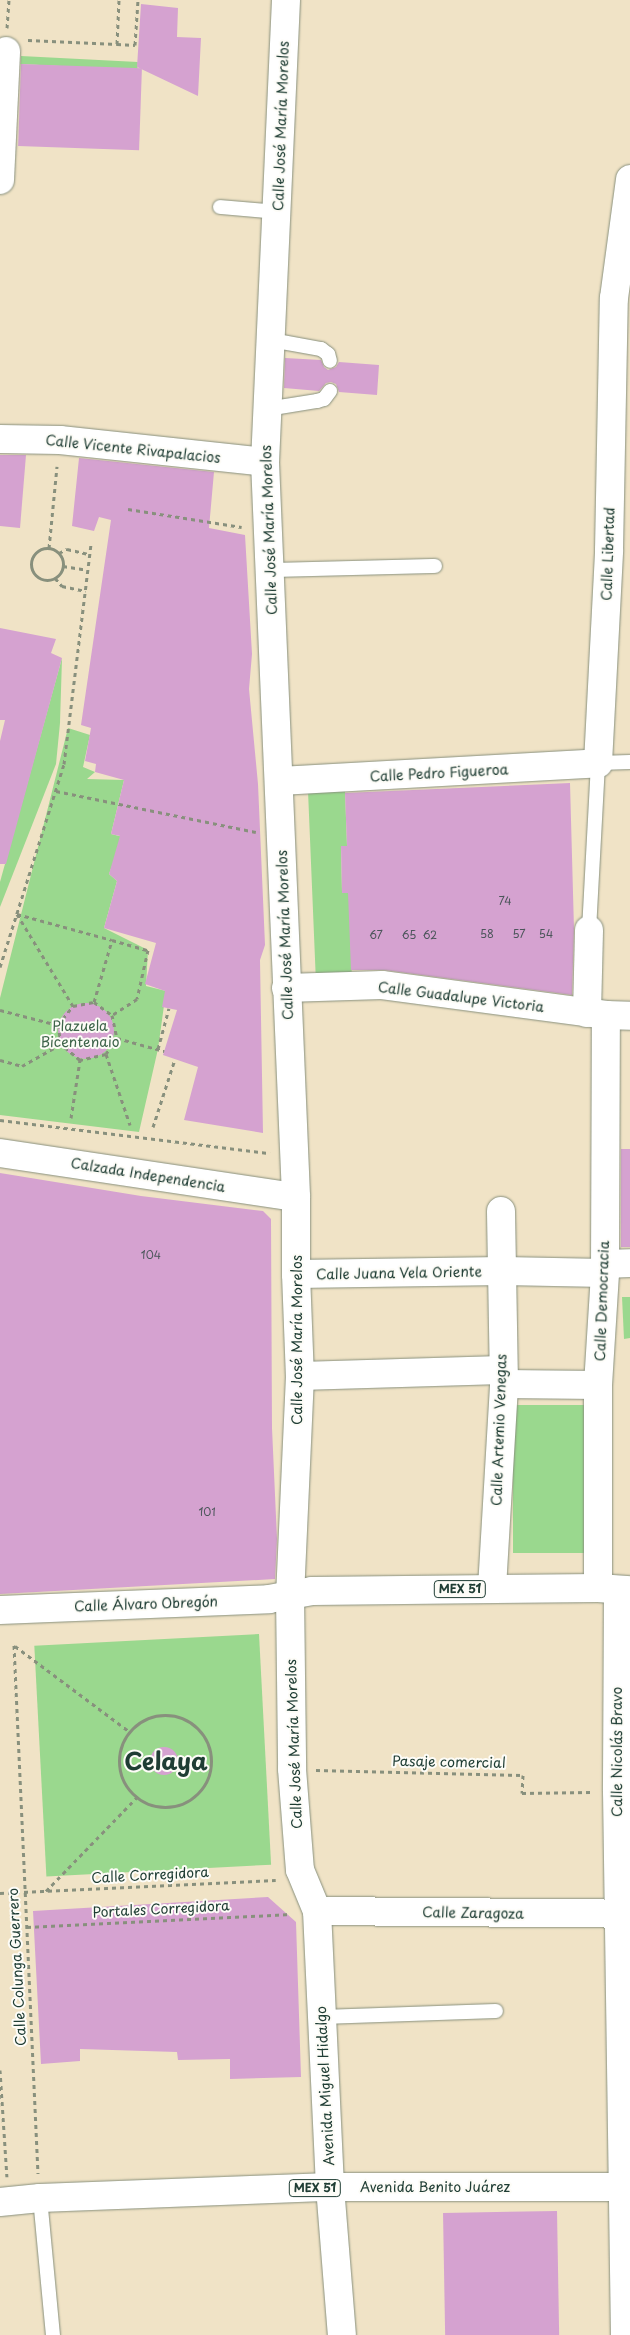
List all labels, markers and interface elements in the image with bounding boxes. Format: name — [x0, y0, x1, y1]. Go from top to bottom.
street label: Calle José María Morelos — [270, 40, 292, 212]
street label: Calle Vicente Rivapalacios — [44, 431, 222, 467]
street label: Calle José María Morelos — [258, 444, 280, 616]
street label: Calle Libertad — [598, 506, 618, 602]
street label: Calle Pedro Figueroa — [369, 761, 509, 785]
street label: Calle José María Morelos — [274, 849, 296, 1021]
house number: 74 — [498, 894, 512, 908]
house number: 58 — [480, 927, 494, 941]
house number: 57 — [512, 927, 526, 941]
house number: 54 — [539, 927, 553, 941]
house number: 67 — [369, 928, 383, 942]
house number: 65 — [402, 928, 416, 942]
house number: 62 — [423, 928, 437, 942]
street label: Calle Guadalupe Victoria — [376, 978, 546, 1016]
park label: Plazuela Bicentenaio — [40, 1018, 120, 1050]
street label: Calzada Independencia — [69, 1154, 227, 1196]
street label: Calle Democracia — [592, 1240, 612, 1362]
house number: 104 — [141, 1248, 161, 1262]
street label: Calle José María Morelos — [289, 1254, 305, 1426]
street label: Calle Juana Vela Oriente — [315, 1263, 483, 1283]
street label: Calle Artemio Venegas — [488, 1353, 510, 1507]
house number: 101 — [198, 1505, 216, 1519]
road number: MEX 51 — [432, 1580, 488, 1598]
street label: Calle Álvaro Obregón — [73, 1593, 219, 1615]
street label: Calle José María Morelos — [283, 1658, 305, 1830]
street label: Calle Nicolás Bravo — [609, 1686, 625, 1818]
district label: Celaya — [124, 1747, 208, 1775]
street label: Pasaje comercial — [392, 1753, 506, 1771]
street label: Calle Corregidora — [90, 1864, 210, 1886]
street label: Calle Colunga Guerrero — [4, 1887, 30, 2047]
street label: Portales Corregidora — [91, 1897, 231, 1921]
street label: Calle Zaragoza — [422, 1904, 524, 1922]
street label: Avenida Miguel Hidalgo — [312, 2006, 338, 2166]
road number: MEX 51 — [288, 2178, 342, 2198]
street label: Avenida Benito Juárez — [360, 2179, 510, 2195]

